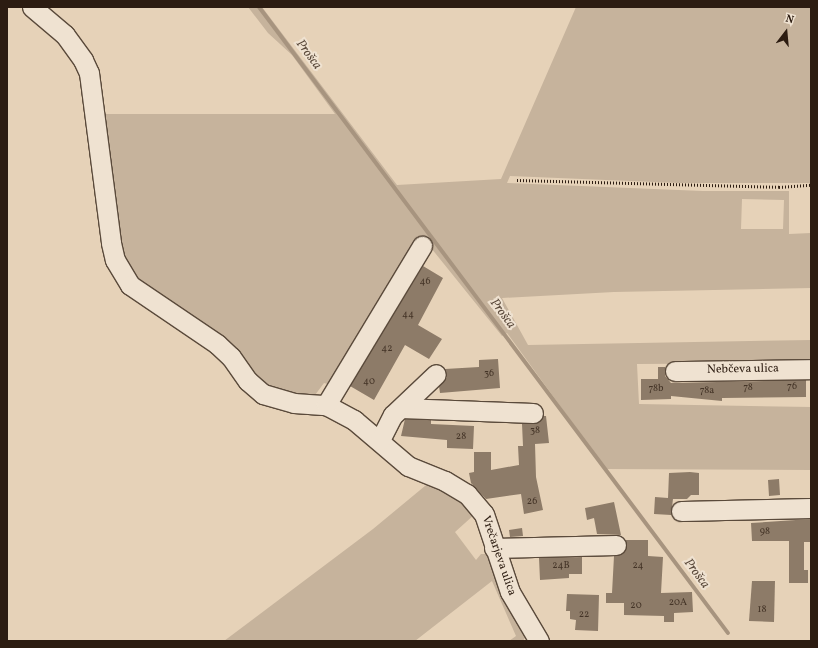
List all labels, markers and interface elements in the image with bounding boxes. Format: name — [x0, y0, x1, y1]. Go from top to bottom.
north arrow — [766, 12, 806, 52]
text: N — [784, 12, 795, 28]
water label: Prošca — [292, 37, 324, 73]
house number: 46 — [420, 276, 430, 288]
water label: Prošca — [486, 296, 518, 332]
house number: 44 — [402, 309, 414, 321]
house number: 42 — [381, 343, 393, 355]
street label: Nebčeva ulica — [707, 362, 779, 378]
house number: 36 — [484, 368, 494, 380]
house number: 40 — [363, 376, 375, 388]
house number: 76 — [787, 381, 797, 393]
house number: 78 — [743, 382, 753, 394]
house number: 78b — [648, 383, 664, 395]
house number: 78a — [700, 385, 714, 397]
house number: 38 — [530, 425, 540, 437]
house number: 28 — [456, 431, 466, 443]
house number: 26 — [527, 496, 537, 508]
street label: Vrečarjeva ulica — [478, 514, 518, 598]
house number: 98 — [760, 526, 770, 538]
water label: Prošca — [680, 556, 712, 592]
house number: 24B — [552, 560, 570, 572]
house number: 24 — [632, 560, 644, 572]
house number: 20A — [669, 597, 687, 609]
house number: 20 — [630, 600, 642, 612]
house number: 18 — [758, 604, 766, 616]
house number: 22 — [579, 609, 589, 621]

